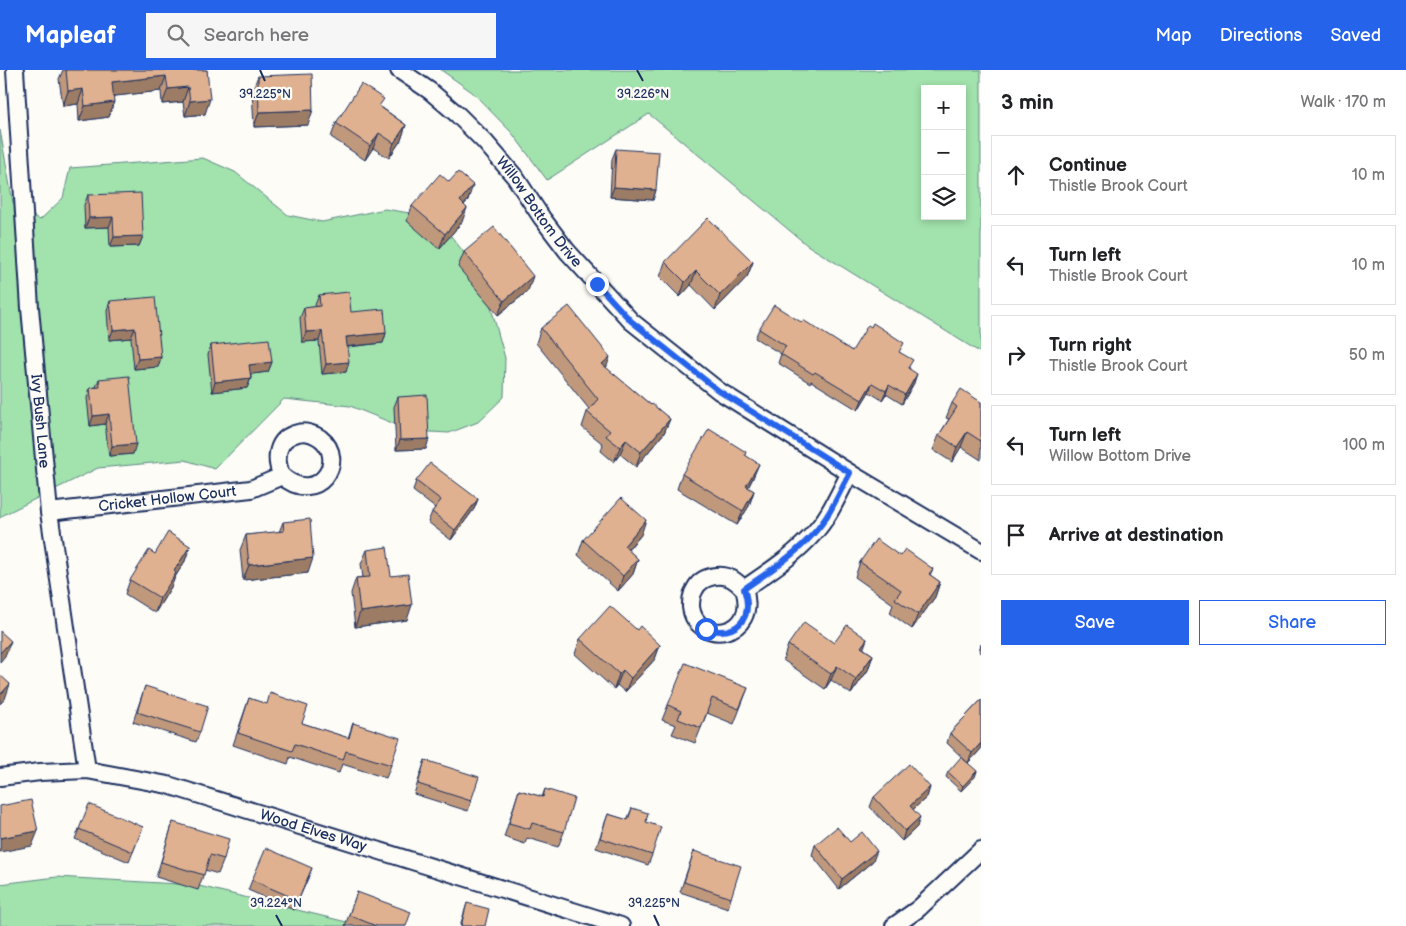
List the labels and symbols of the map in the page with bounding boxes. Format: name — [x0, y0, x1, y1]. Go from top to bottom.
text: 39.225°N — [239, 87, 291, 102]
text: 39.226°N — [617, 87, 669, 102]
street label: Willow Bottom Drive — [492, 152, 587, 271]
route end — [586, 273, 609, 296]
street label: Ivy Bush Lane — [27, 373, 54, 469]
street label: Cricket Hollow Court — [97, 481, 238, 516]
route start — [695, 618, 718, 641]
street label: Wood Elves Way — [258, 805, 369, 856]
text: 39.224°N — [250, 896, 302, 911]
text: 39.225°N — [628, 896, 680, 911]

